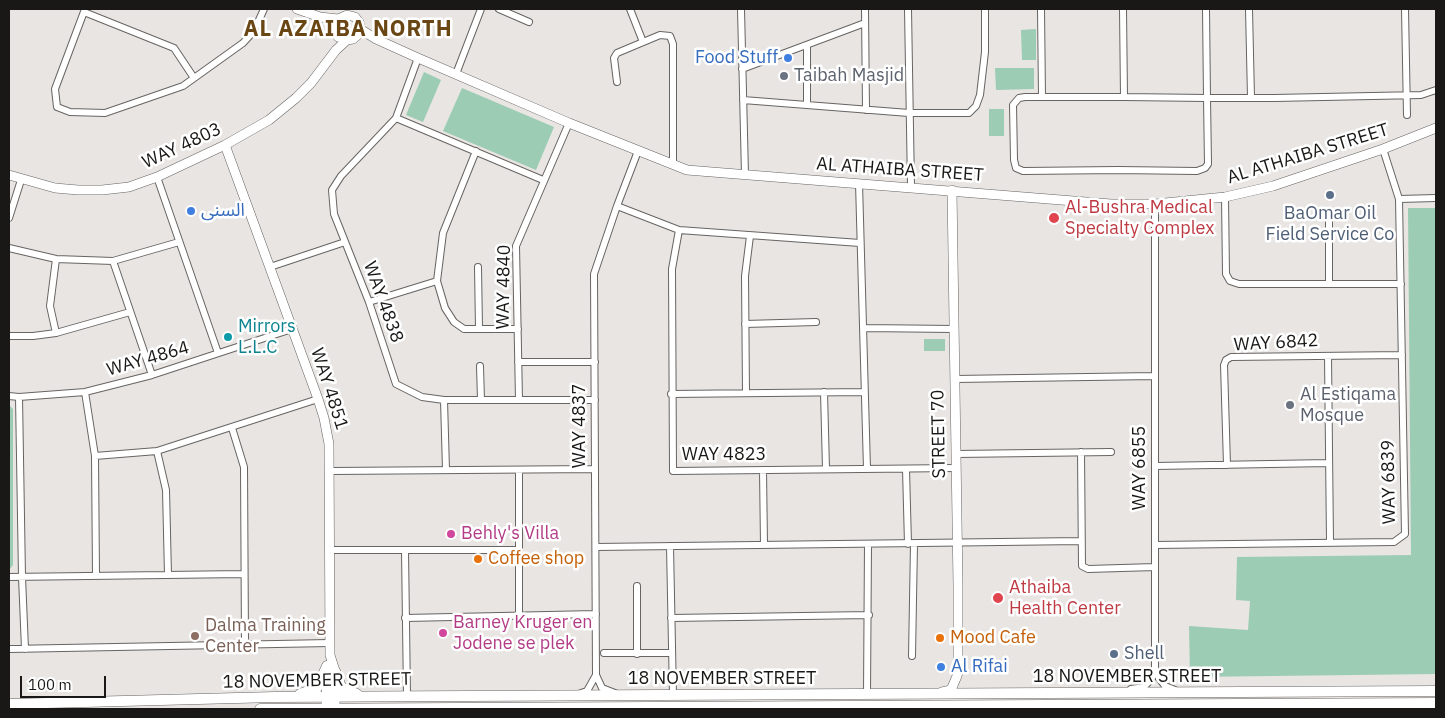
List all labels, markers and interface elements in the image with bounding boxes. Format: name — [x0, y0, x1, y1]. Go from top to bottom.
district label: AL AZAIBA NORTH — [242, 17, 454, 43]
place label: Food Stuff — [695, 47, 778, 69]
marker: Food Stuff — [782, 52, 794, 64]
place label: Taibah Masjid — [794, 65, 904, 87]
marker: Taibah Masjid — [778, 70, 790, 82]
street label: WAY 4803 — [139, 118, 225, 174]
street label: AL ATHAIBA STREET — [1225, 119, 1391, 189]
street label: AL ATHAIBA STREET — [816, 153, 984, 187]
marker: BaOmar Oil Field Service Co — [1324, 189, 1336, 201]
place label: Al-Bushra Medical Specialty Complex — [1065, 197, 1214, 240]
place label: السنى — [201, 200, 245, 222]
place label: BaOmar Oil Field Service Co — [1266, 203, 1394, 245]
marker: السنى — [185, 205, 197, 217]
marker: Al-Bushra Medical Specialty Complex — [1047, 211, 1061, 225]
street label: WAY 4840 — [492, 245, 516, 329]
street label: WAY 4838 — [358, 259, 408, 345]
place label: Mirrors L.L.C — [238, 316, 296, 358]
street label: WAY 6842 — [1233, 330, 1319, 356]
marker: Mirrors L.L.C — [222, 331, 234, 343]
street label: WAY 4864 — [104, 337, 192, 381]
street label: WAY 4851 — [306, 345, 352, 433]
street label: WAY 4837 — [569, 384, 591, 468]
place label: Al Estiqama Mosque — [1300, 384, 1396, 426]
street label: STREET 70 — [927, 389, 951, 479]
marker: Al Estiqama Mosque — [1284, 399, 1296, 411]
street label: WAY 6855 — [1129, 426, 1151, 510]
street label: WAY 6839 — [1377, 440, 1401, 524]
street label: WAY 4823 — [682, 444, 766, 466]
place label: Behly's Villa — [461, 523, 559, 545]
marker: Behly's Villa — [445, 528, 457, 540]
place label: Coffee shop — [488, 548, 584, 570]
marker: Coffee shop — [472, 553, 484, 565]
place label: Athaiba Health Center — [1009, 577, 1121, 620]
marker: Athaiba Health Center — [991, 591, 1005, 605]
place label: Barney Kruger en Jodene se plek — [453, 612, 593, 654]
place label: Dalma Training Center — [205, 615, 326, 658]
marker: Barney Kruger en Jodene se plek — [437, 627, 449, 639]
place label: Mood Cafe — [950, 627, 1036, 649]
marker: Dalma Training Center — [189, 630, 201, 642]
marker: Mood Cafe — [934, 632, 946, 644]
place label: Shell — [1124, 643, 1164, 665]
marker: Shell — [1108, 648, 1120, 660]
place label: Al Rifai — [951, 656, 1008, 678]
marker: Al Rifai — [935, 661, 947, 673]
scale bar — [22, 666, 109, 698]
street label: 18 NOVEMBER STREET — [1033, 666, 1221, 688]
street label: 18 NOVEMBER STREET — [628, 668, 816, 690]
street label: 18 NOVEMBER STREET — [223, 669, 411, 693]
text: 100 m — [28, 675, 72, 694]

